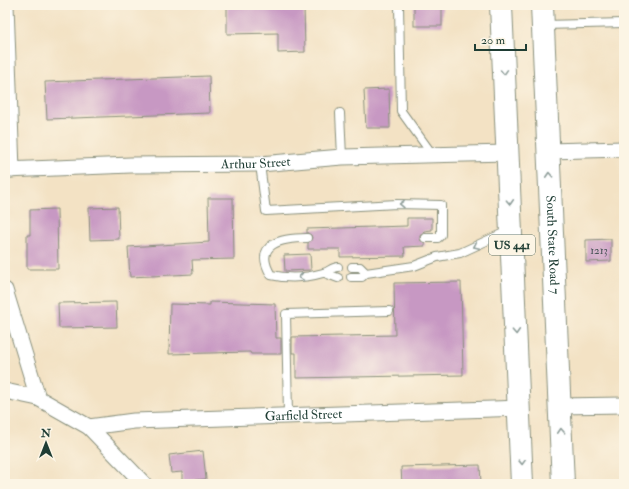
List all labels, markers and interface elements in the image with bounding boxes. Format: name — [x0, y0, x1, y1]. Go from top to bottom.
scale bar — [475, 26, 526, 52]
text: 20 m — [481, 33, 506, 48]
one-way arrow — [500, 69, 508, 75]
street label: Arthur Street — [220, 153, 291, 172]
one-way arrow — [545, 172, 553, 178]
street label: South State Road 7 — [542, 195, 563, 295]
one-way arrow — [505, 199, 514, 205]
one-way arrow — [399, 200, 405, 208]
road number: US 441 — [489, 235, 535, 255]
one-way arrow — [472, 241, 480, 249]
house number: 1213 — [590, 244, 608, 257]
one-way arrow — [298, 272, 304, 280]
one-way arrow — [512, 329, 520, 335]
street label: Garfield Street — [264, 406, 343, 425]
north arrow — [26, 423, 66, 463]
text: N — [40, 427, 52, 440]
one-way arrow — [556, 428, 565, 434]
one-way arrow — [517, 459, 526, 465]

